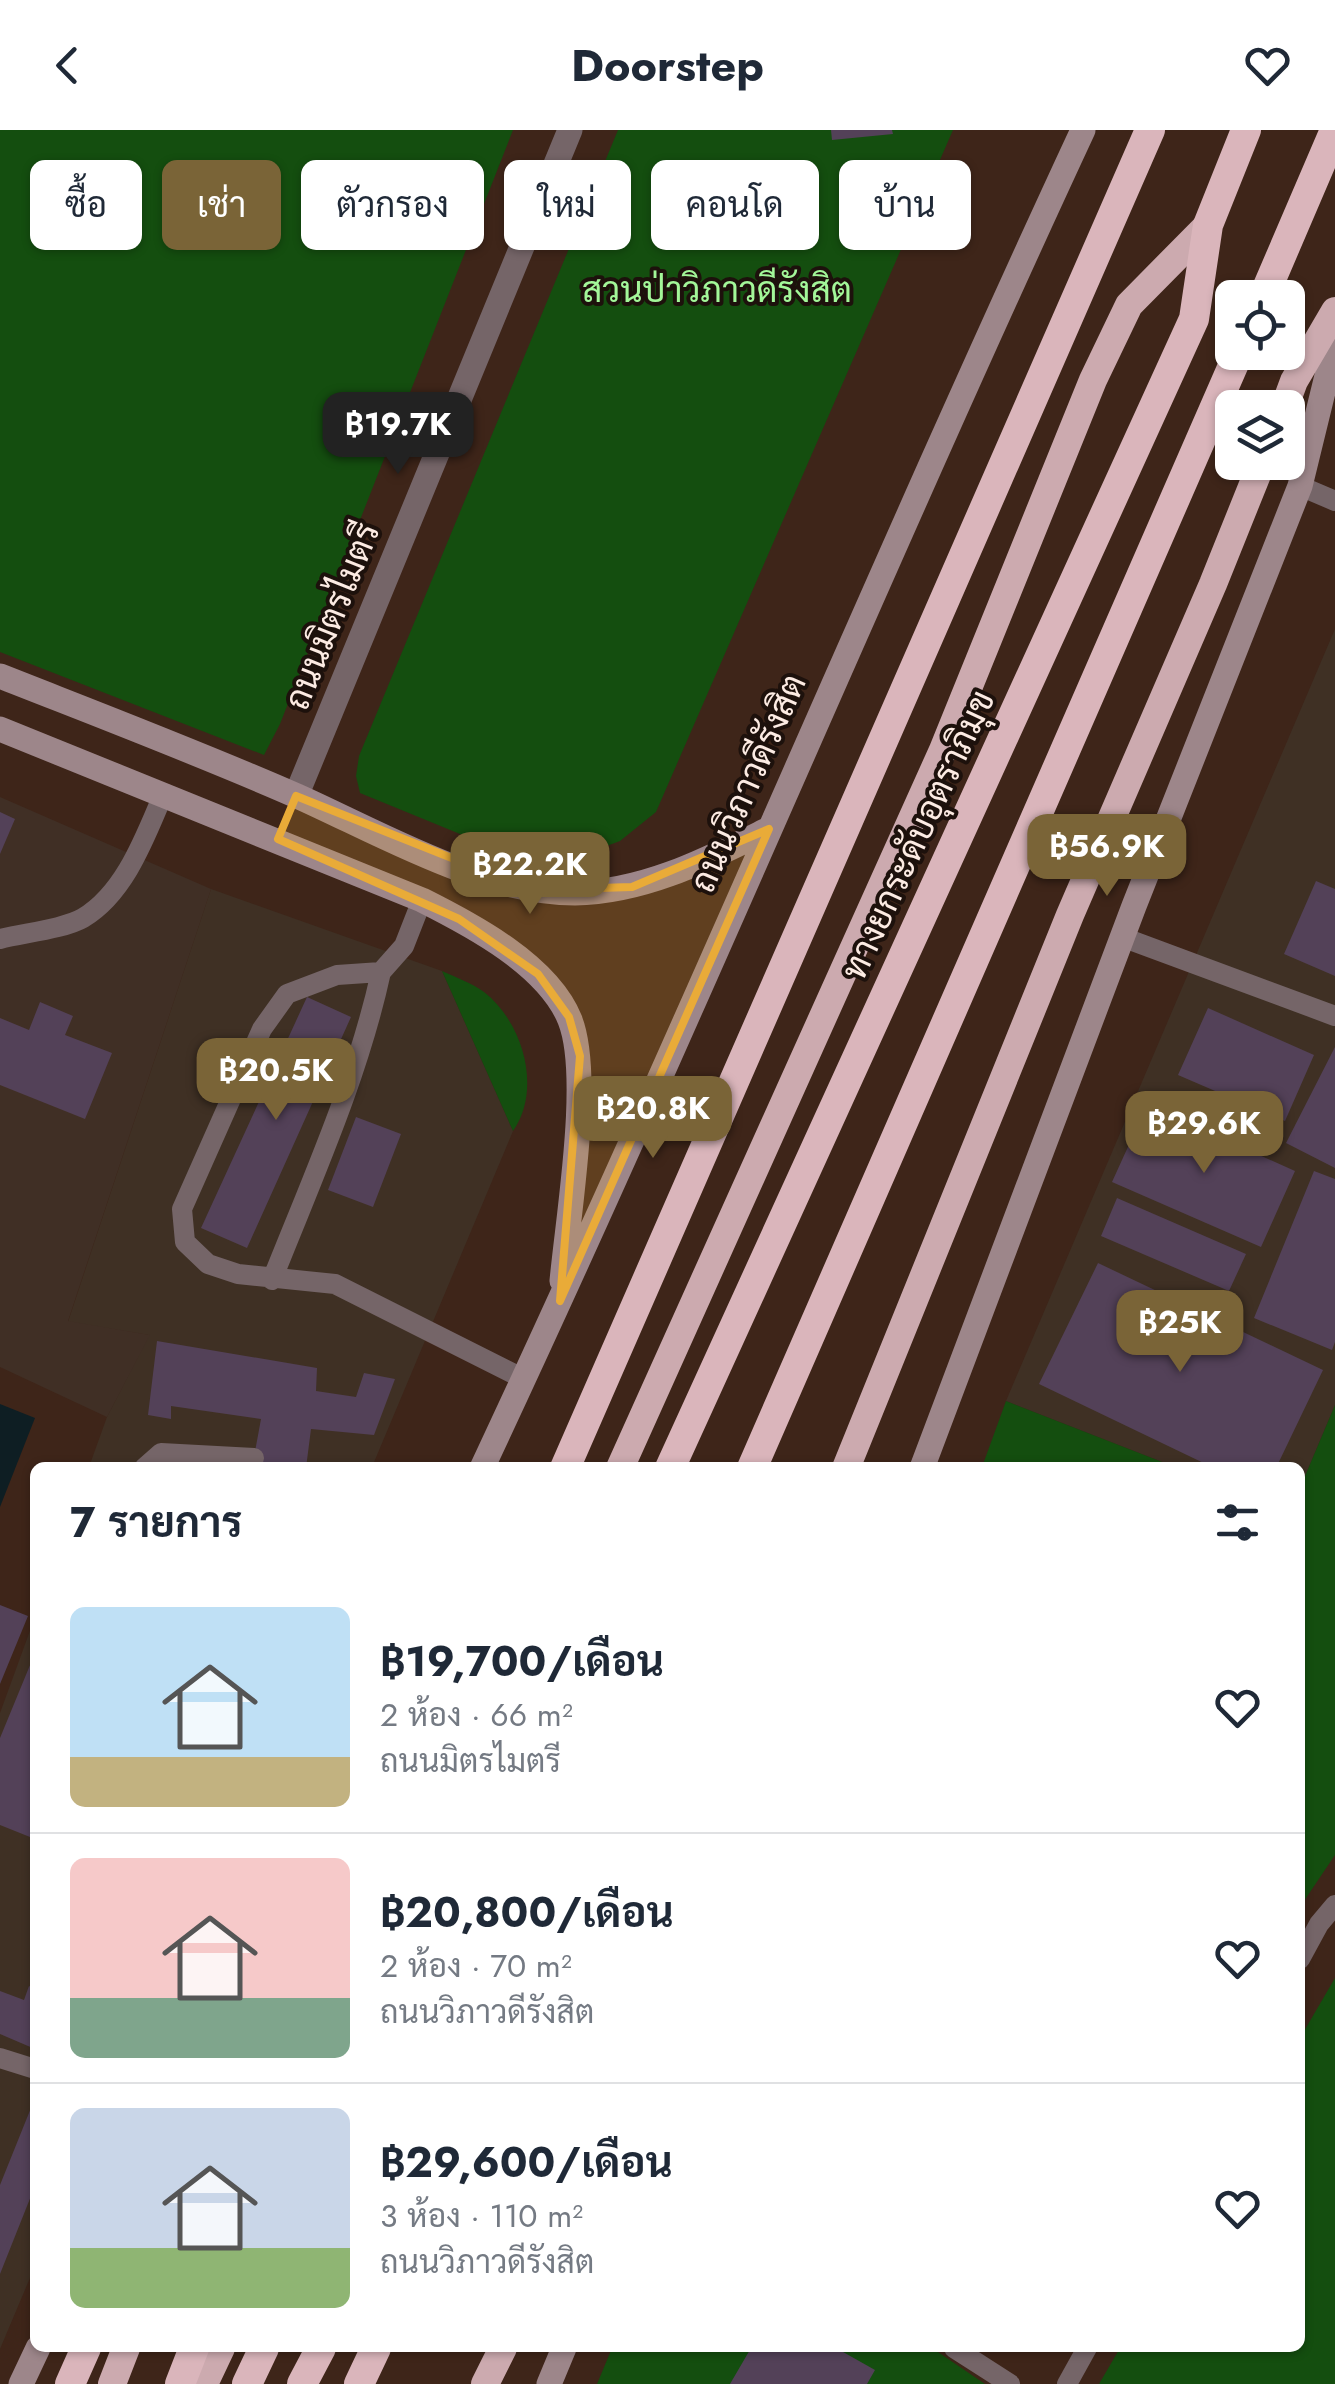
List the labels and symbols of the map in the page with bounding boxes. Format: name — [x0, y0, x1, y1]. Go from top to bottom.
park label: สวนป่าวิภาวดีรังสิต — [582, 265, 852, 315]
pin: ฿19.7K — [317, 392, 479, 477]
street label: ถนนมิตรไมตรี — [272, 515, 392, 717]
street label: ถนนวิภาวดีรังสิต — [677, 666, 819, 900]
street label: ทางยกระดับอุตราภิมุข — [829, 682, 1007, 988]
pin: ฿56.9K — [1026, 814, 1188, 899]
pin: ฿22.2K — [449, 832, 611, 917]
pin: ฿20.5K — [195, 1038, 357, 1123]
pin: ฿20.8K — [572, 1076, 734, 1161]
pin: ฿29.6K — [1123, 1091, 1285, 1176]
pin: ฿25K — [1121, 1290, 1239, 1375]

